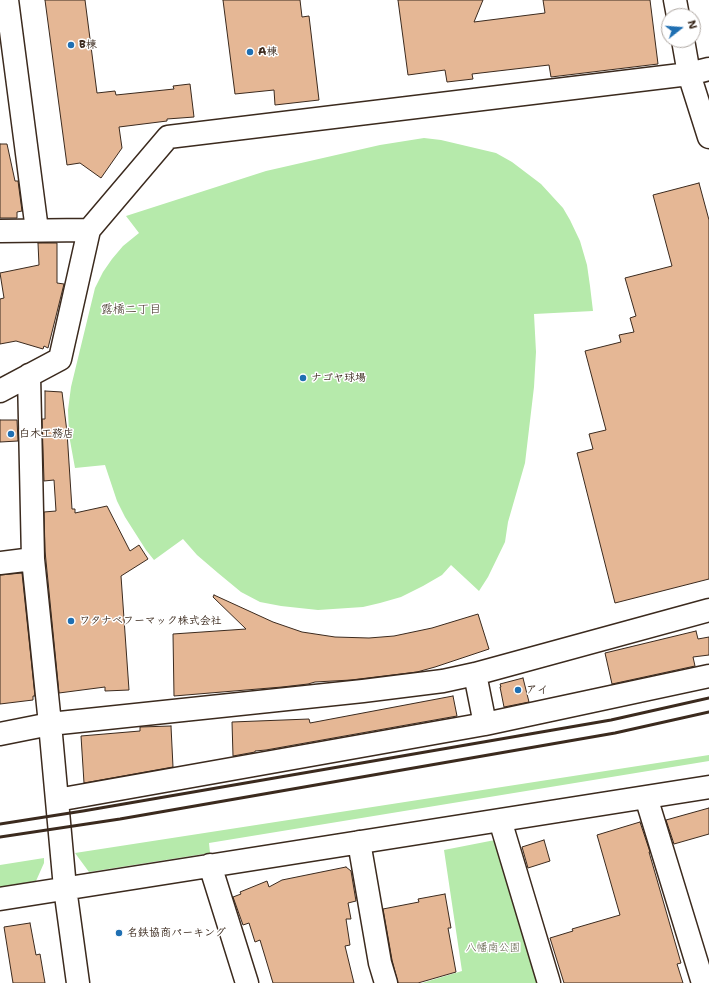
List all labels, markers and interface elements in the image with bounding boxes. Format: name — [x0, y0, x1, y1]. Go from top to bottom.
north arrow — [661, 8, 701, 48]
text: N — [684, 18, 700, 31]
place label: B棟 — [79, 38, 97, 52]
marker: B棟 — [66, 40, 76, 50]
place label: A棟 — [258, 45, 277, 59]
marker: A棟 — [245, 47, 255, 57]
district label: 露橋二丁目 — [101, 303, 161, 317]
place label: ナゴヤ球場 — [311, 371, 366, 385]
marker: ナゴヤ球場 — [298, 373, 308, 383]
place label: 白木工務店 — [19, 427, 74, 441]
marker: 白木工務店 — [6, 429, 16, 439]
place label: ワタナベフーマック株式会社 — [79, 614, 222, 628]
marker: ワタナベフーマック株式会社 — [66, 616, 76, 626]
place label: アイ — [526, 683, 548, 697]
marker: アイ — [513, 685, 523, 695]
place label: 名鉄協商パーキング — [127, 926, 226, 940]
marker: 名鉄協商パーキング — [114, 928, 124, 938]
park label: 八幡南公園 — [466, 941, 520, 955]

